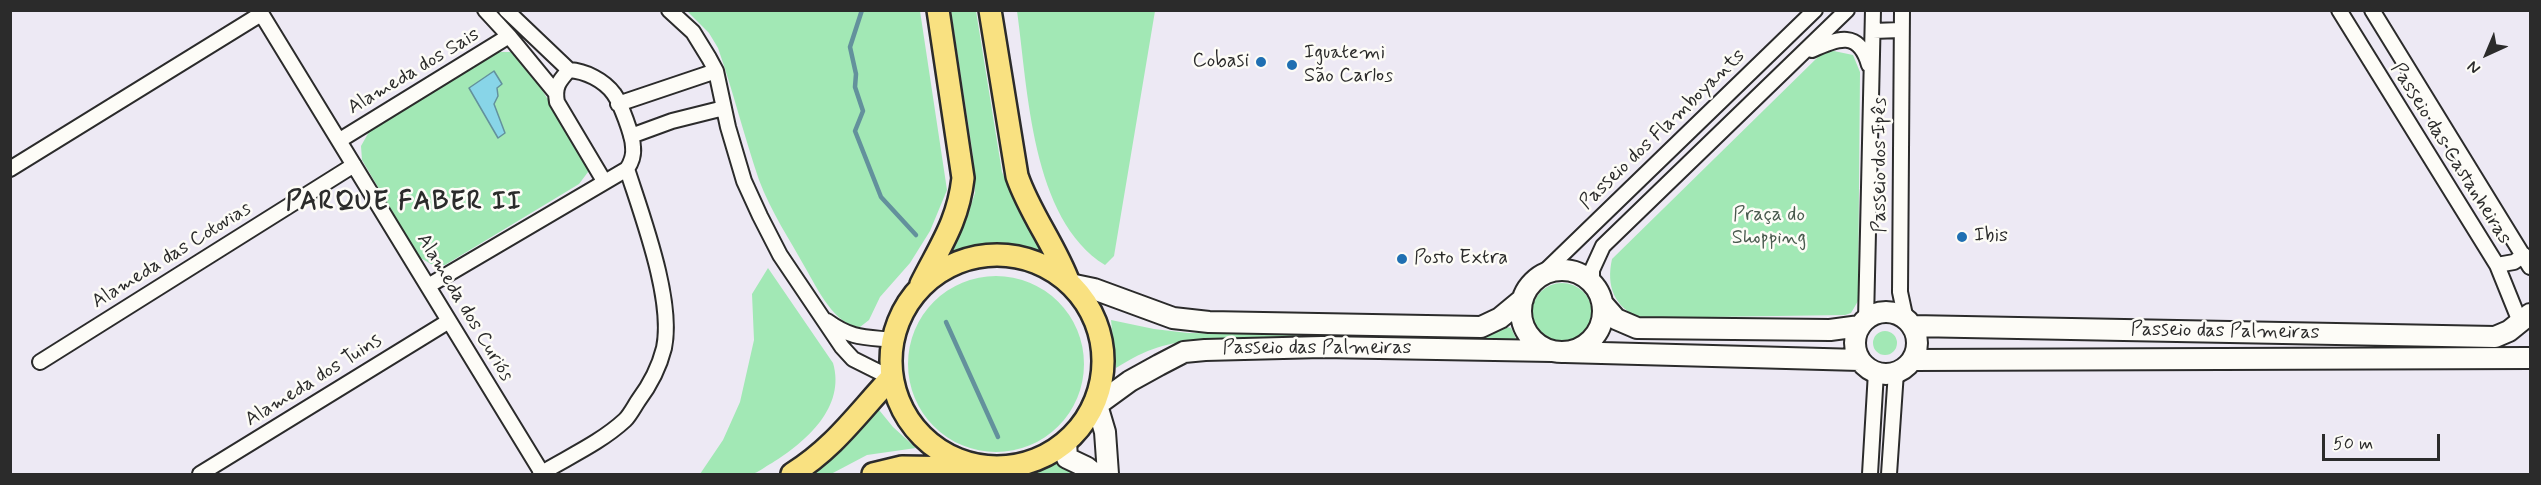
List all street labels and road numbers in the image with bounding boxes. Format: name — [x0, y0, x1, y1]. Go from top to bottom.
street label: Alameda dos Sais — [344, 23, 484, 121]
street label: Passeio dos Flamboyants — [1575, 45, 1751, 215]
street label: Passeio das Castanheiras — [2384, 59, 2516, 249]
street label: Passeio dos Ipês — [1869, 97, 1893, 233]
street label: Alameda das Cotovias — [88, 197, 256, 315]
street label: Alameda dos Curiós — [410, 230, 518, 386]
street label: Passeio das Palmeiras — [2130, 318, 2320, 346]
street label: Alameda dos Tuins — [241, 329, 387, 433]
street label: Passeio das Palmeiras — [1223, 337, 1411, 361]

